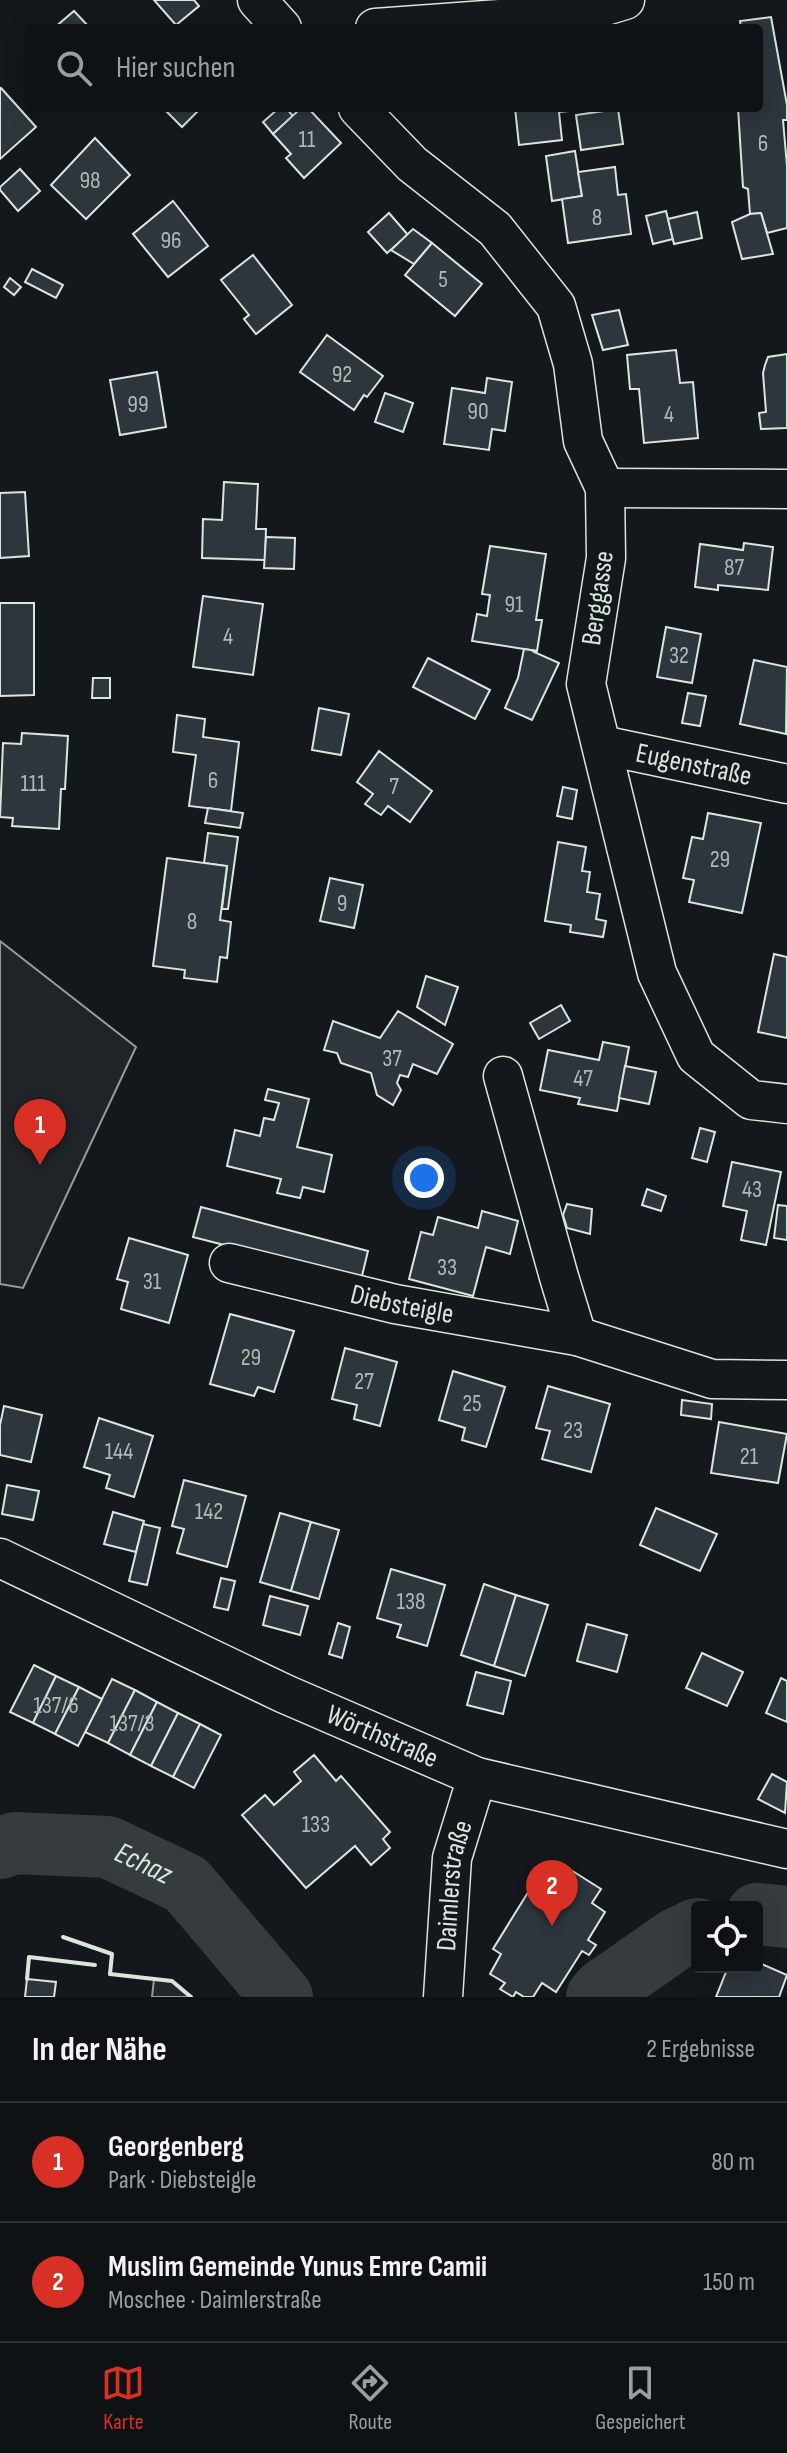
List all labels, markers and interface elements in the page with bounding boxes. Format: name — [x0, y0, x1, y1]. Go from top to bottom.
search box — [24, 24, 763, 112]
icon: search — [52, 46, 96, 90]
text: Hier suchen — [116, 50, 235, 86]
house number: 11 — [299, 125, 316, 154]
house number: 6 — [758, 129, 768, 158]
house number: 98 — [79, 166, 101, 195]
house number: 8 — [592, 203, 602, 232]
house number: 96 — [160, 226, 182, 255]
house number: 5 — [438, 265, 448, 294]
house number: 92 — [332, 360, 352, 389]
house number: 99 — [127, 390, 149, 419]
house number: 90 — [467, 397, 489, 426]
house number: 4 — [664, 400, 674, 429]
street label: Berggasse — [575, 549, 621, 647]
house number: 87 — [724, 553, 744, 582]
house number: 91 — [504, 590, 524, 619]
house number: 4 — [223, 622, 233, 651]
house number: 32 — [669, 641, 689, 670]
street label: Eugenstraße — [633, 736, 755, 793]
house number: 6 — [208, 766, 218, 795]
house number: 111 — [20, 769, 46, 798]
house number: 7 — [389, 772, 399, 801]
house number: 29 — [710, 845, 730, 874]
house number: 9 — [337, 889, 347, 918]
house number: 8 — [187, 907, 197, 936]
house number: 37 — [382, 1044, 402, 1073]
house number: 47 — [573, 1064, 593, 1093]
pin: 1 — [14, 1099, 66, 1165]
your location — [404, 1158, 444, 1198]
house number: 43 — [742, 1175, 762, 1204]
house number: 33 — [437, 1253, 457, 1282]
house number: 31 — [143, 1267, 162, 1296]
street label: Diebsteigle — [347, 1277, 456, 1331]
house number: 29 — [241, 1343, 261, 1372]
house number: 27 — [354, 1367, 374, 1396]
house number: 25 — [462, 1389, 482, 1418]
house number: 23 — [563, 1416, 583, 1445]
house number: 144 — [105, 1437, 133, 1466]
house number: 21 — [740, 1442, 759, 1471]
house number: 142 — [195, 1497, 223, 1526]
house number: 138 — [397, 1587, 425, 1616]
house number: 137/6 — [33, 1691, 79, 1720]
street label: Wörthstraße — [322, 1698, 443, 1775]
house number: 137/3 — [110, 1709, 154, 1738]
house number: 133 — [302, 1810, 330, 1839]
street label: Daimlerstraße — [430, 1816, 479, 1952]
water label: Echaz — [109, 1835, 179, 1893]
pin: 2 — [526, 1860, 578, 1926]
map controls — [691, 1901, 763, 1973]
button: locate — [691, 1901, 763, 1973]
text: In der Nähe — [32, 2029, 167, 2070]
text: 2 Ergebnisse — [646, 2034, 755, 2065]
text: Georgenberg — [108, 2129, 244, 2165]
text: 1 — [53, 2147, 63, 2178]
text: 80 m — [711, 2147, 755, 2178]
text: Park · Diebsteigle — [108, 2165, 256, 2196]
text: Muslim Gemeinde Yunus Emre Camii — [108, 2249, 487, 2285]
text: 2 — [52, 2267, 64, 2298]
text: 150 m — [703, 2267, 755, 2298]
text: Moschee · Daimlerstraße — [108, 2285, 322, 2316]
tab: Karte — [101, 2361, 145, 2436]
tab: Route — [348, 2361, 392, 2436]
tab: Gespeichert — [595, 2361, 686, 2436]

